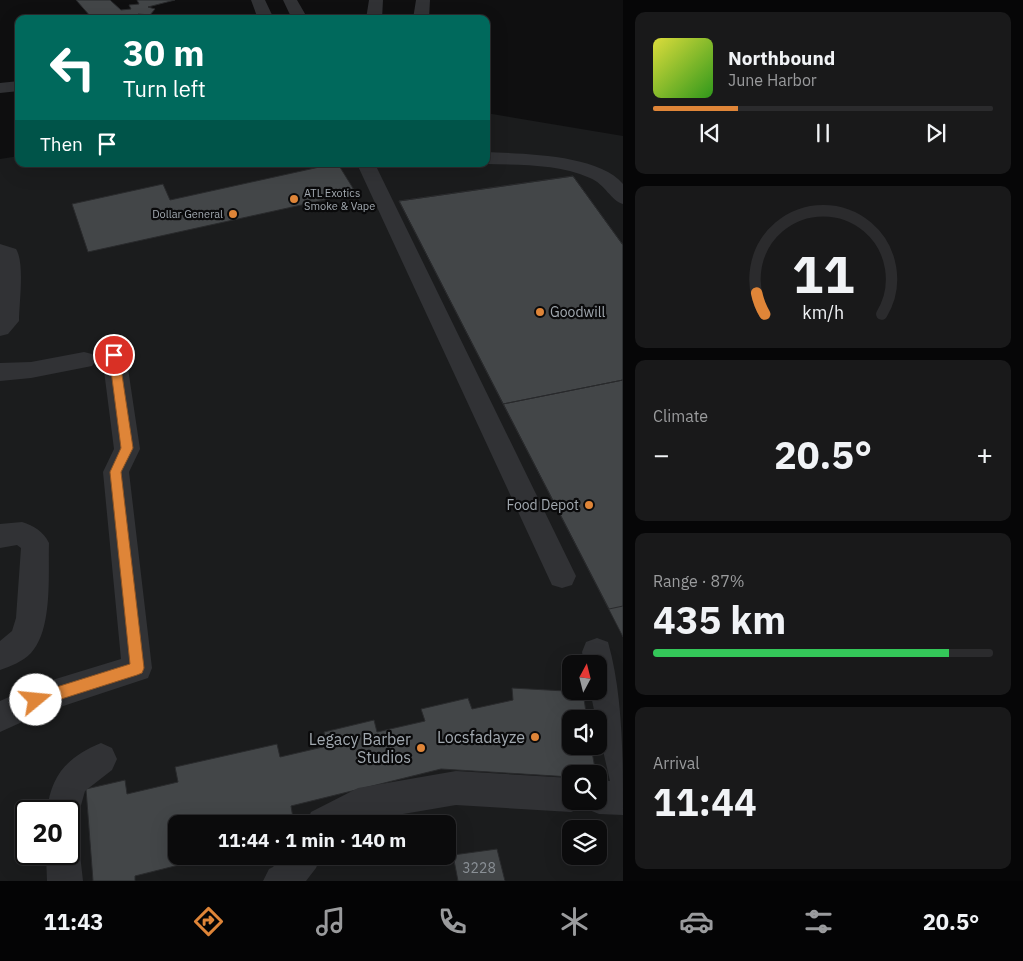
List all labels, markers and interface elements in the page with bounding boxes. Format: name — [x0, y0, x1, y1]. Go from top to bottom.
text: 30 m — [123, 30, 205, 76]
icon: left — [40, 35, 105, 100]
text: Northbound — [728, 46, 835, 70]
text: June Harbor — [728, 70, 817, 90]
text: Turn left — [123, 74, 206, 103]
icon: previous — [696, 119, 724, 147]
icon: pause — [809, 119, 837, 147]
icon: next — [922, 119, 950, 147]
icon: arrive — [93, 130, 121, 158]
text: Then — [40, 132, 83, 156]
place label: ATL Exotics Smoke & Vape — [304, 186, 375, 213]
marker: ATL Exotics Smoke & Vape — [288, 193, 300, 205]
place label: Dollar General — [152, 207, 223, 221]
marker: Dollar General — [227, 208, 239, 220]
text: 11 — [792, 240, 854, 307]
text: km/h — [802, 301, 844, 324]
place label: Goodwill — [550, 303, 606, 321]
marker: Goodwill — [534, 306, 546, 318]
pin — [93, 334, 135, 376]
icon: arrive — [100, 341, 128, 369]
text: Climate — [653, 406, 708, 426]
text: 20.5° — [774, 430, 872, 479]
text: − — [653, 436, 670, 473]
text: + — [976, 436, 993, 473]
place label: Food Depot — [506, 496, 579, 514]
marker: Food Depot — [583, 499, 595, 511]
text: Range · 87% — [653, 571, 745, 591]
text: 435 km — [653, 595, 786, 644]
north arrow — [562, 655, 608, 700]
map controls — [562, 655, 607, 865]
position arrow — [9, 673, 61, 725]
button: sound — [562, 710, 607, 755]
place label: Locsfadayze — [437, 727, 525, 747]
place label: Legacy Barber Studios — [309, 729, 411, 767]
marker: Locsfadayze — [529, 731, 541, 743]
marker: Legacy Barber Studios — [415, 742, 427, 754]
text: Arrival — [653, 753, 700, 773]
button: search — [562, 765, 607, 810]
text: 11:44 — [653, 777, 757, 826]
speed limit sign: 20 — [15, 800, 80, 865]
button: layers — [562, 820, 607, 865]
text: 11:44 · 1 min · 140 m — [218, 828, 406, 852]
house number: 3228 — [462, 859, 496, 877]
icon: directions — [191, 904, 226, 939]
icon: music — [313, 904, 348, 939]
icon: phone — [435, 904, 470, 939]
icon: climate — [557, 904, 592, 939]
icon: car — [679, 904, 714, 939]
icon: filters — [801, 904, 836, 939]
text: 11:43 — [44, 907, 104, 936]
text: 20.5° — [923, 907, 979, 936]

